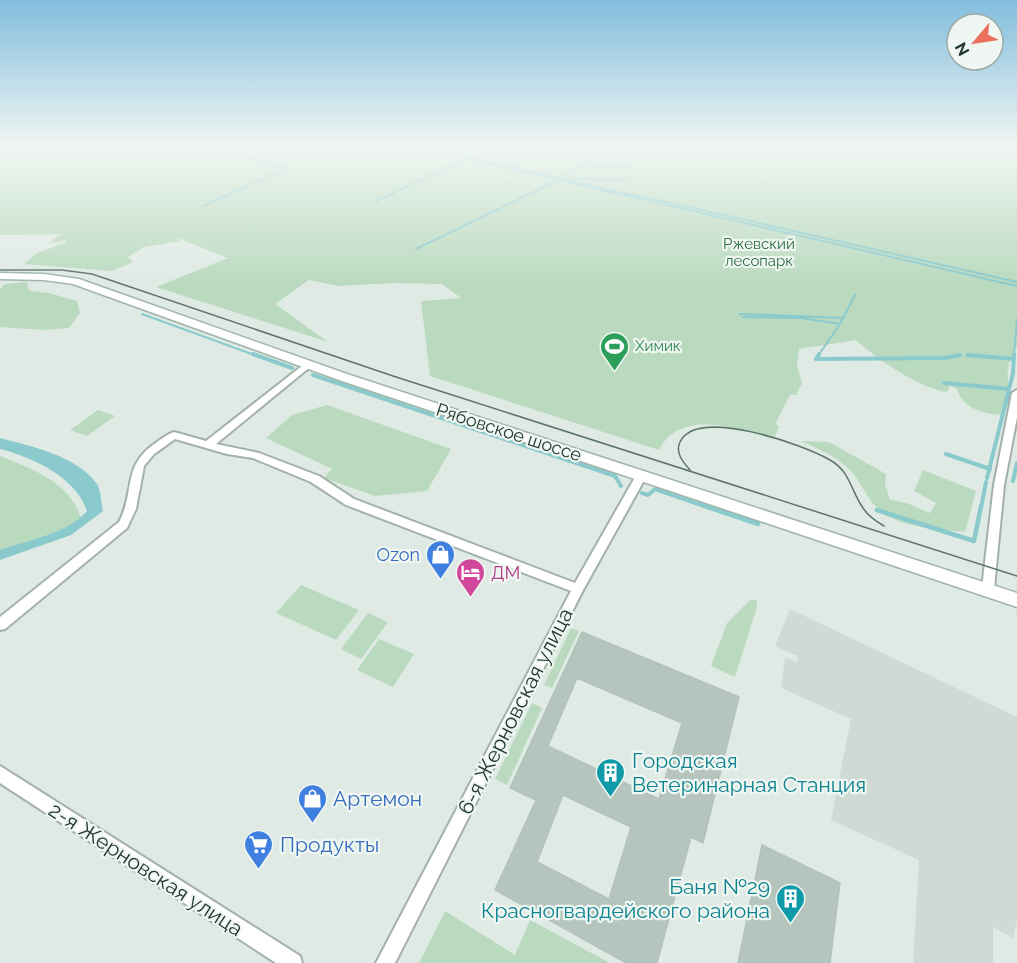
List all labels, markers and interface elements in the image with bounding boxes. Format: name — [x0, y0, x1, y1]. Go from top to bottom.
north arrow — [945, 12, 1005, 72]
text: N — [951, 39, 974, 59]
park label: Ржевский лесопарк — [723, 235, 795, 270]
sports icon: Химик — [598, 330, 630, 372]
place label: Химик — [635, 337, 681, 355]
street label: Рябовское шоссе — [434, 399, 585, 466]
shop icon: Ozon — [425, 538, 457, 580]
place label: Ozon — [377, 544, 420, 565]
hotel icon: ДМ — [454, 556, 486, 598]
place label: ДМ — [491, 562, 520, 583]
street label: 6-я Жерновская улица — [452, 604, 578, 818]
place label: Городская Ветеринарная Станция — [632, 748, 866, 797]
building icon: Городская Ветеринарная Станция — [595, 756, 627, 798]
shop icon: Артемон — [296, 782, 328, 824]
place label: Артемон — [333, 786, 422, 811]
street label: 2-я Жерновская улица — [44, 797, 248, 941]
supermarket icon: Продукты — [243, 828, 275, 870]
place label: Продукты — [280, 832, 379, 857]
place label: Баня №29 Красногвардейского района — [481, 874, 770, 923]
building icon: Баня №29 Красногвардейского района — [775, 882, 807, 924]

